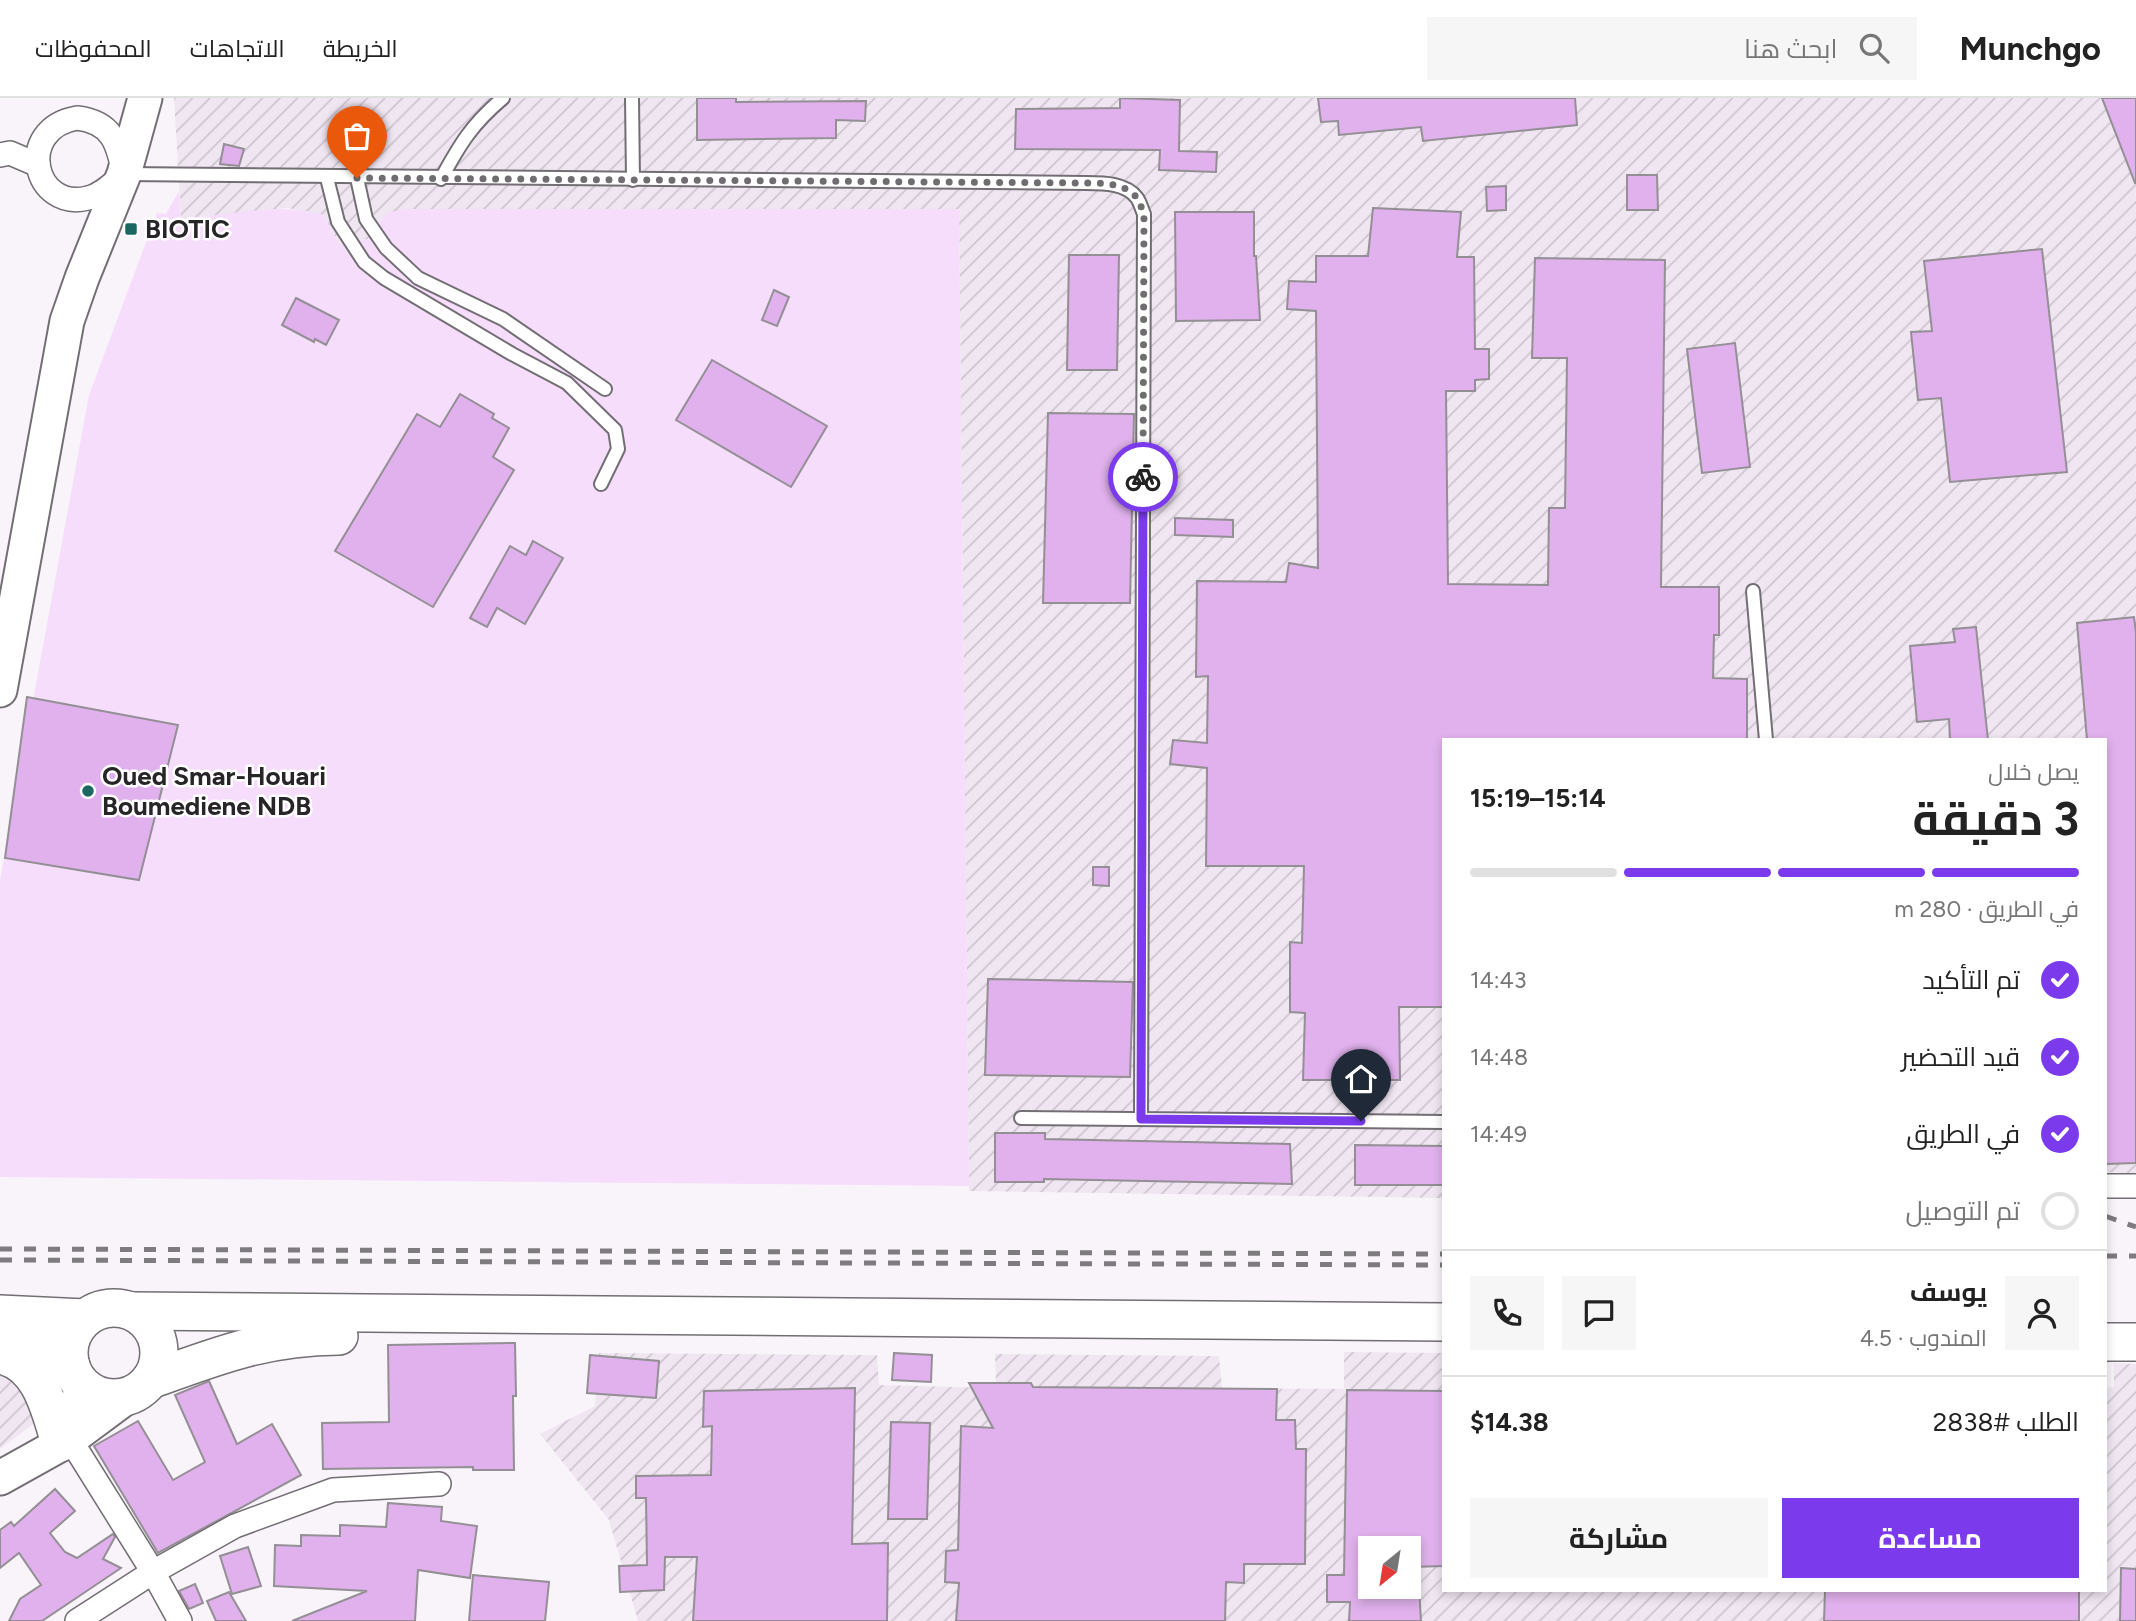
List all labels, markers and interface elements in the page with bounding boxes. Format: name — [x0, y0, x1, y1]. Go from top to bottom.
search box — [1427, 17, 1917, 80]
icon: search — [1855, 29, 1893, 67]
text: Munchgo — [1959, 29, 2101, 68]
text: ابحث هنا — [1744, 33, 1837, 65]
text: المحفوظات — [35, 34, 152, 63]
text: الاتجاهات — [190, 34, 285, 63]
text: الخريطة — [323, 34, 398, 63]
pin — [327, 106, 387, 178]
icon: bag — [338, 117, 376, 155]
place label: BIOTIC — [145, 213, 230, 245]
marker: BIOTIC — [123, 221, 139, 237]
courier — [1108, 442, 1178, 512]
icon: bike — [1124, 458, 1162, 496]
text: يصل خلال — [1988, 758, 2079, 786]
place label: Oued Smar-Houari Boumediene NDB — [102, 760, 326, 822]
text: 15:14–15:19 — [1470, 782, 1606, 814]
marker: Oued Smar-Houari Boumediene NDB — [80, 783, 96, 799]
text: 3 دقيقة — [1912, 791, 2079, 847]
text: في الطريق · 280 m — [1894, 895, 2079, 923]
icon: check — [2041, 961, 2079, 999]
text: تم التأكيد — [1922, 964, 2020, 996]
text: 14:43 — [1470, 966, 1526, 994]
icon: check — [2041, 1038, 2079, 1076]
text: قيد التحضير — [1901, 1041, 2020, 1073]
text: 14:48 — [1470, 1043, 1528, 1071]
pin — [1331, 1049, 1391, 1121]
icon: home — [1342, 1060, 1380, 1098]
icon: check — [2041, 1115, 2079, 1153]
text: في الطريق — [1906, 1118, 2020, 1150]
text: 14:49 — [1470, 1120, 1527, 1148]
text: تم التوصيل — [1906, 1195, 2020, 1227]
button: phone — [1470, 1276, 1544, 1350]
button: chat — [1562, 1276, 1636, 1350]
text: يوسف — [1910, 1276, 1987, 1308]
button: person — [2005, 1276, 2079, 1350]
text: المندوب · 4.5 — [1860, 1324, 1987, 1352]
text: $14.38 — [1470, 1406, 1549, 1438]
text: الطلب #2838 — [1933, 1406, 2079, 1438]
button: مشاركة — [1470, 1498, 1768, 1578]
button: مساعدة — [1782, 1498, 2079, 1578]
north arrow — [1358, 1536, 1421, 1600]
map controls — [1358, 1536, 1421, 1599]

